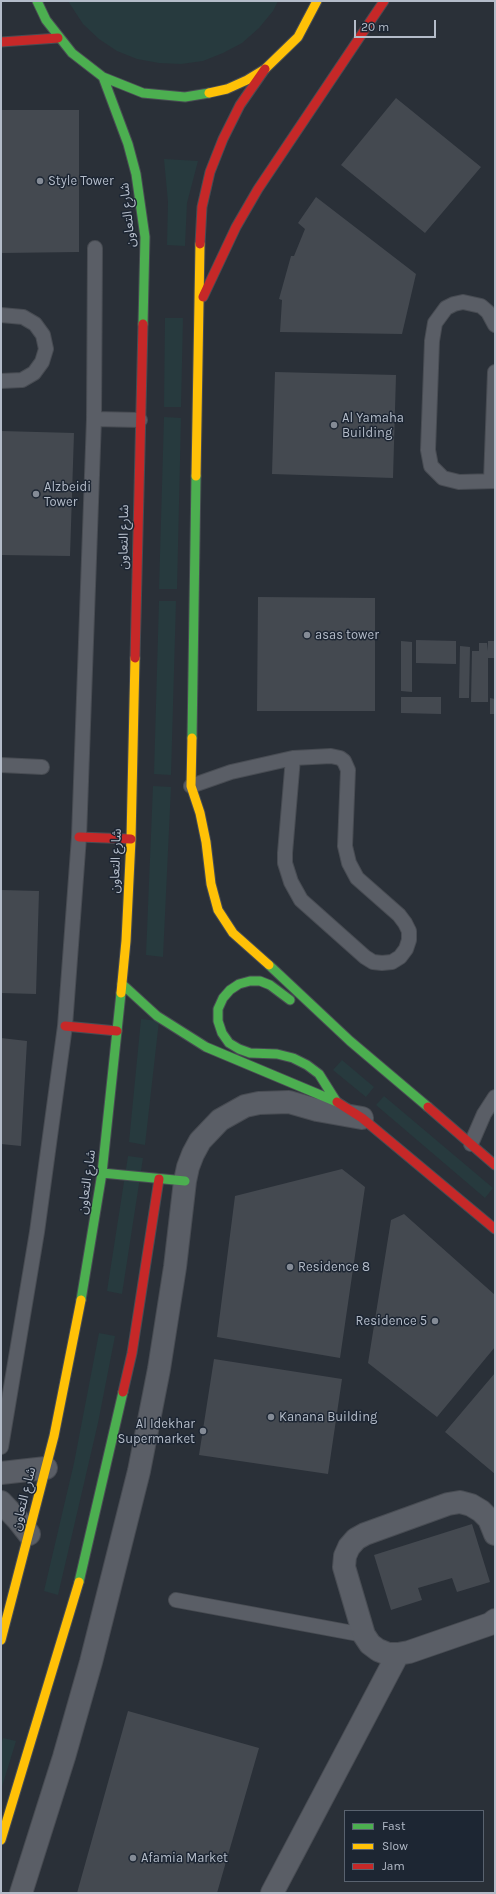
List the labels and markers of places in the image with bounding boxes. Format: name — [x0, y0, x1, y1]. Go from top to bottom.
place label: Style Tower — [48, 173, 114, 189]
marker: Style Tower — [35, 176, 45, 186]
place label: Al Yamaha Building — [342, 410, 404, 441]
marker: Al Yamaha Building — [329, 420, 339, 430]
place label: Alzbeidi Tower — [44, 479, 91, 510]
marker: Alzbeidi Tower — [31, 489, 41, 499]
place label: asas tower — [315, 627, 379, 643]
marker: asas tower — [302, 630, 312, 640]
place label: Residence 8 — [298, 1259, 370, 1275]
marker: Residence 8 — [285, 1262, 295, 1272]
place label: Residence 5 — [356, 1313, 427, 1329]
marker: Residence 5 — [430, 1316, 440, 1326]
place label: Kanana Building — [279, 1409, 377, 1425]
marker: Kanana Building — [266, 1412, 276, 1422]
place label: Al Idekhar Supermarket — [117, 1416, 195, 1447]
marker: Al Idekhar Supermarket — [198, 1426, 208, 1436]
place label: Afamia Market — [141, 1850, 228, 1866]
marker: Afamia Market — [128, 1853, 138, 1863]

